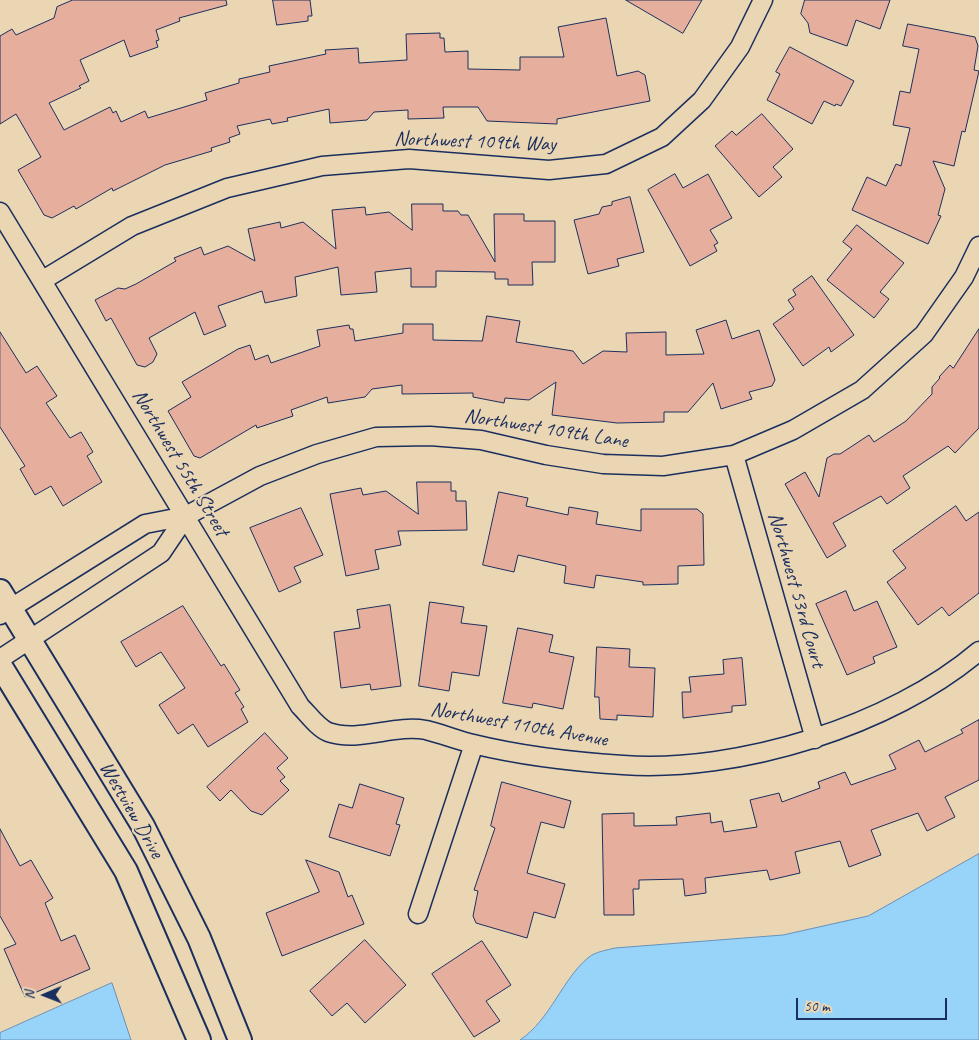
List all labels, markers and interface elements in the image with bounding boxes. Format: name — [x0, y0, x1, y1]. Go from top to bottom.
street label: Northwest 109th Way — [394, 127, 556, 157]
street label: Northwest 55th Street — [126, 385, 234, 541]
street label: Northwest 109th Lane — [462, 404, 630, 454]
street label: Northwest 53rd Court — [762, 509, 830, 671]
street label: Northwest 110th Avenue — [429, 697, 609, 753]
street label: Westview Drive — [93, 757, 169, 863]
north arrow — [20, 970, 70, 1020]
scale bar — [799, 988, 950, 1020]
text: N — [21, 991, 38, 1000]
text: 50 m — [804, 997, 830, 1016]

